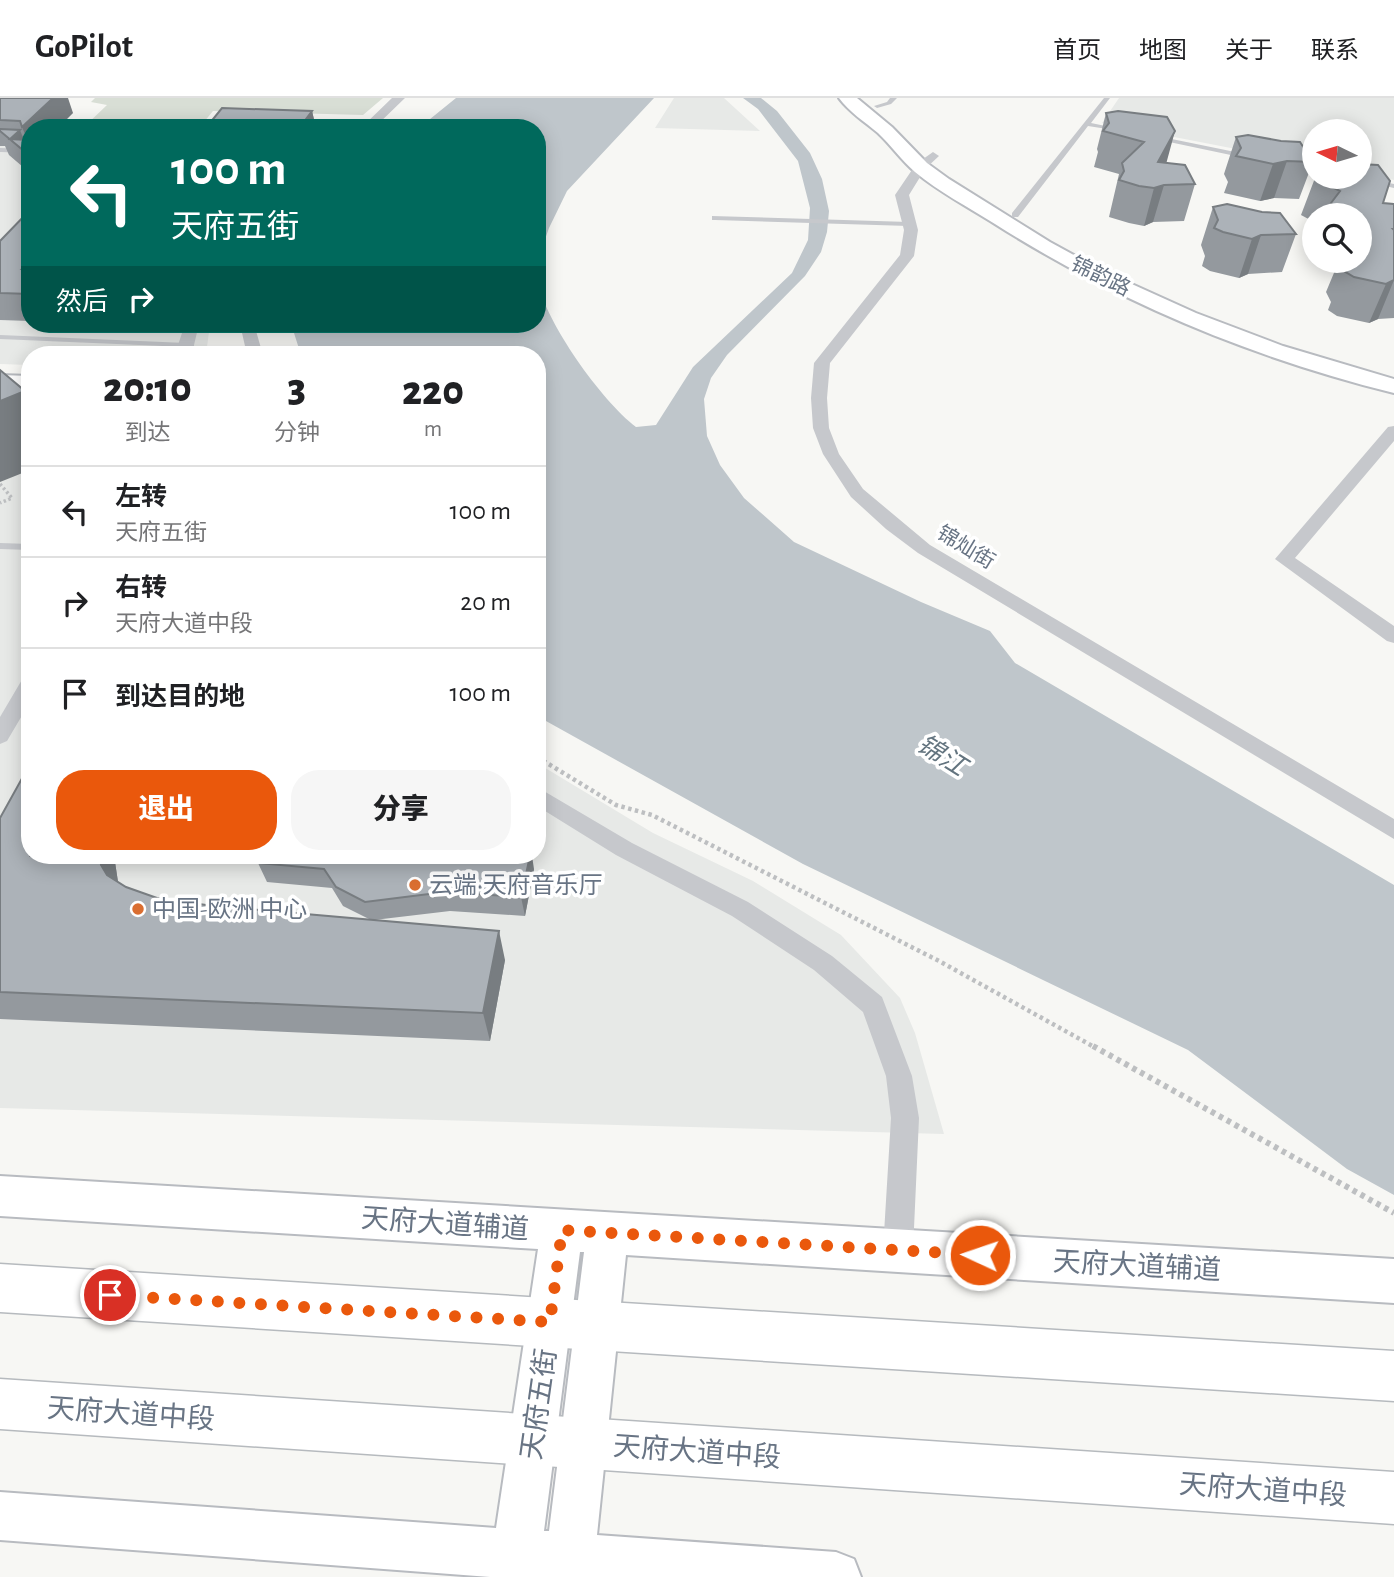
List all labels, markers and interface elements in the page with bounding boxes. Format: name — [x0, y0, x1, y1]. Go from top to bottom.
text: GoPilot — [35, 31, 133, 64]
text: 首页 — [1053, 39, 1101, 63]
text: 地图 — [1139, 39, 1187, 63]
text: 关于 — [1225, 39, 1273, 63]
text: 联系 — [1311, 39, 1359, 63]
north arrow — [1302, 119, 1372, 189]
map controls — [1302, 119, 1372, 273]
text: 100 m — [171, 145, 287, 194]
icon: left — [56, 147, 147, 238]
button: search — [1302, 203, 1372, 273]
text: 天府五街 — [171, 211, 299, 243]
street label: 锦韵路 — [1068, 252, 1134, 300]
icon: right — [122, 280, 160, 318]
text: 然后 — [56, 289, 108, 315]
text: 20:10 — [103, 367, 192, 409]
text: 3 — [288, 367, 306, 409]
text: 220 — [402, 370, 464, 412]
text: m — [424, 418, 442, 441]
text: 到达 — [124, 422, 170, 445]
text: 分钟 — [274, 422, 320, 445]
text: 左转 — [115, 484, 167, 510]
icon: left — [56, 493, 94, 531]
text: 100 m — [450, 498, 511, 524]
street label: 锦灿街 — [933, 521, 999, 573]
text: 天府五街 — [115, 522, 207, 545]
text: 右转 — [115, 575, 167, 601]
icon: right — [56, 584, 94, 622]
text: 20 m — [460, 589, 511, 615]
text: 天府大道中段 — [115, 613, 253, 636]
icon: arrive — [56, 675, 94, 713]
text: 100 m — [450, 680, 511, 706]
text: 到达目的地 — [115, 684, 245, 710]
water label: 锦江 — [913, 730, 973, 782]
button: 退出 — [56, 770, 277, 850]
button: 分享 — [291, 770, 511, 850]
place label: 云端·天府音乐厅 — [429, 872, 603, 898]
marker: 云端·天府音乐厅 — [407, 877, 423, 893]
place label: 中国-欧洲 中心 — [152, 896, 307, 922]
marker: 中国-欧洲 中心 — [130, 901, 146, 917]
street label: 天府大道辅道 — [360, 1203, 530, 1245]
position arrow — [943, 1218, 1017, 1292]
street label: 天府大道辅道 — [1052, 1247, 1222, 1285]
pin — [80, 1265, 140, 1325]
icon: arrive — [91, 1276, 129, 1314]
street label: 天府五街 — [516, 1347, 562, 1462]
street label: 天府大道中段 — [46, 1393, 216, 1435]
street label: 天府大道中段 — [612, 1431, 782, 1473]
street label: 天府大道中段 — [1178, 1469, 1348, 1511]

